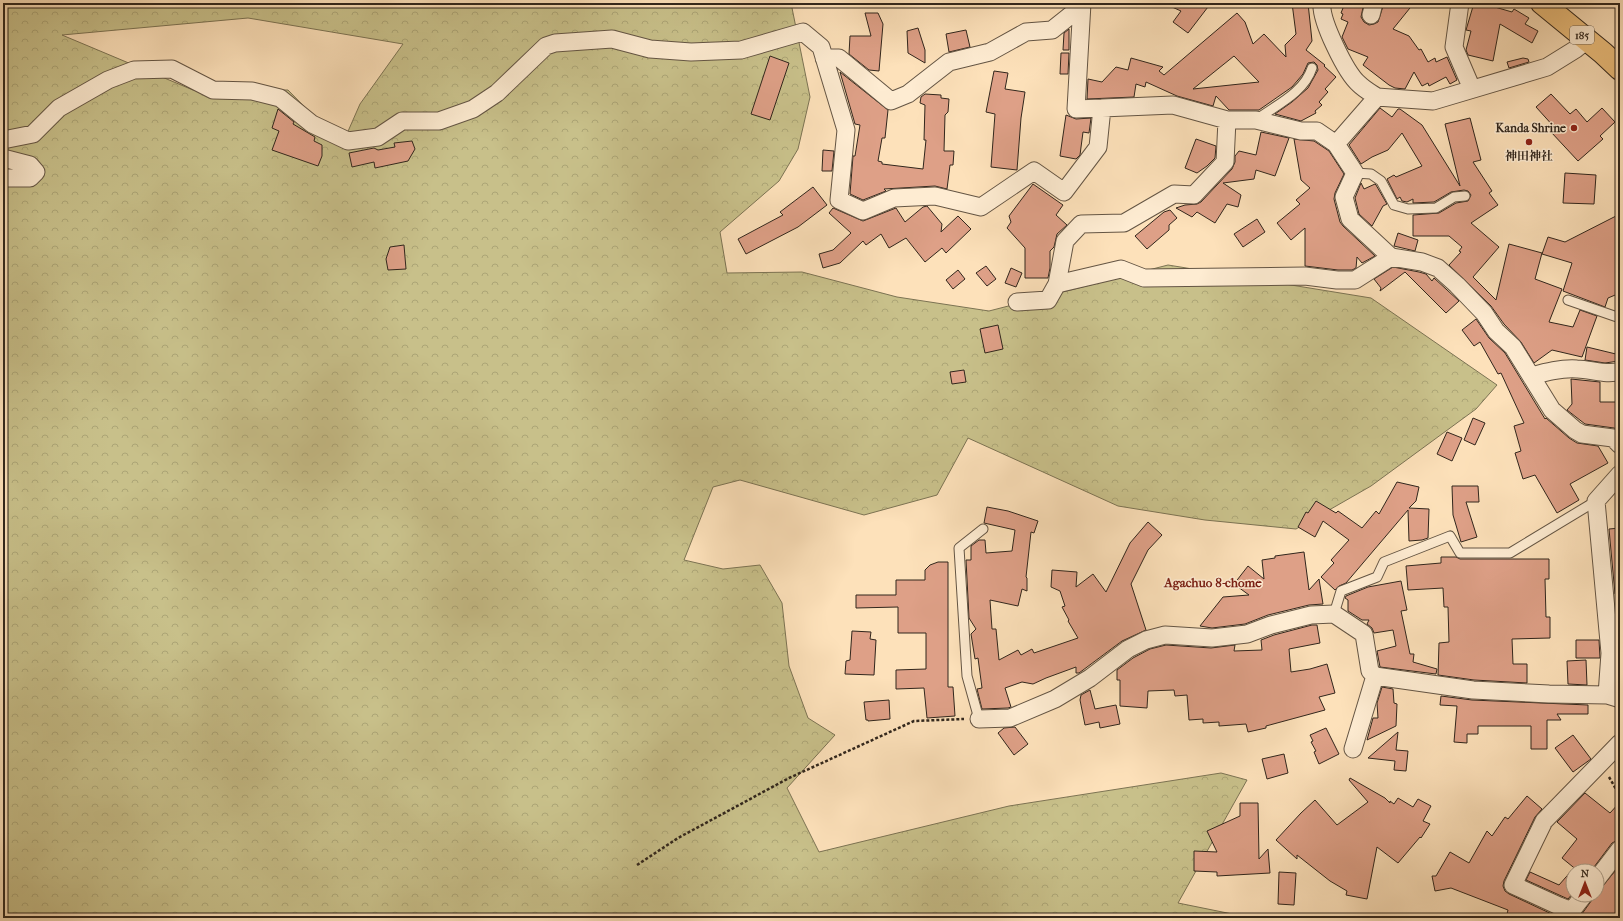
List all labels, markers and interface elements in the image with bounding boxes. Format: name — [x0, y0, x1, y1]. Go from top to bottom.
road number: 185 — [1570, 26, 1594, 44]
place label: Kanda Shrine — [1496, 121, 1566, 135]
marker: Kanda Shrine — [1569, 123, 1579, 133]
marker: 神田神社 — [1524, 137, 1534, 147]
place label: 神田神社 — [1505, 149, 1553, 163]
district label: Agachuo 8-chome — [1163, 575, 1262, 591]
north arrow — [1565, 863, 1605, 903]
text: N — [1581, 867, 1590, 880]

